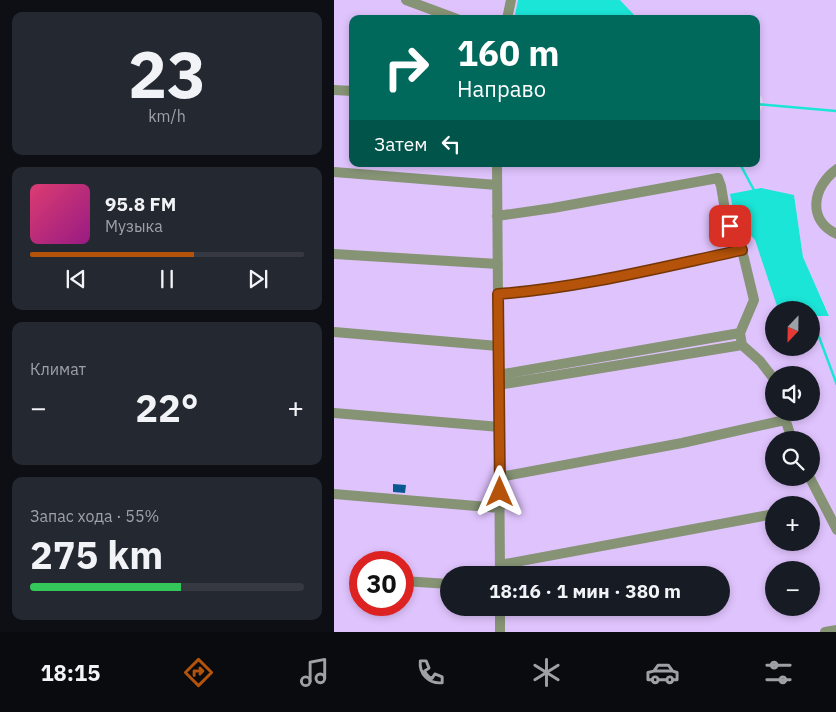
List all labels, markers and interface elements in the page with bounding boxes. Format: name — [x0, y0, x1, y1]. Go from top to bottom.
text: 160 m — [457, 30, 560, 76]
text: 23 — [128, 31, 206, 116]
icon: right — [374, 35, 439, 100]
text: Направо — [457, 74, 546, 103]
text: km/h — [148, 106, 186, 126]
icon: left — [437, 130, 465, 158]
text: Затем — [374, 132, 427, 156]
text: 95.8 FM — [105, 192, 176, 216]
pin — [709, 205, 751, 247]
icon: arrive — [716, 212, 744, 240]
text: Музыка — [105, 216, 163, 236]
icon: previous — [62, 265, 90, 293]
icon: pause — [153, 265, 181, 293]
icon: next — [244, 265, 272, 293]
north arrow — [765, 301, 820, 356]
map controls — [765, 301, 820, 616]
text: Климат — [30, 359, 86, 379]
button: sound — [765, 366, 820, 421]
text: 22° — [135, 383, 199, 432]
text: − — [30, 389, 47, 426]
text: + — [287, 389, 304, 426]
button: search — [765, 431, 820, 486]
position arrow — [473, 465, 525, 517]
button: + — [765, 496, 820, 551]
text: Запас хода · 55% — [30, 506, 159, 526]
text: 275 km — [30, 530, 163, 579]
speed limit sign: 30 — [349, 551, 414, 616]
button: − — [765, 561, 820, 616]
text: 18:16 · 1 мин · 380 m — [489, 579, 681, 603]
icon: directions — [181, 655, 216, 690]
icon: music — [297, 655, 332, 690]
icon: phone — [413, 655, 448, 690]
icon: climate — [529, 655, 564, 690]
icon: car — [645, 655, 680, 690]
icon: filters — [761, 655, 796, 690]
text: 18:15 — [40, 658, 100, 687]

